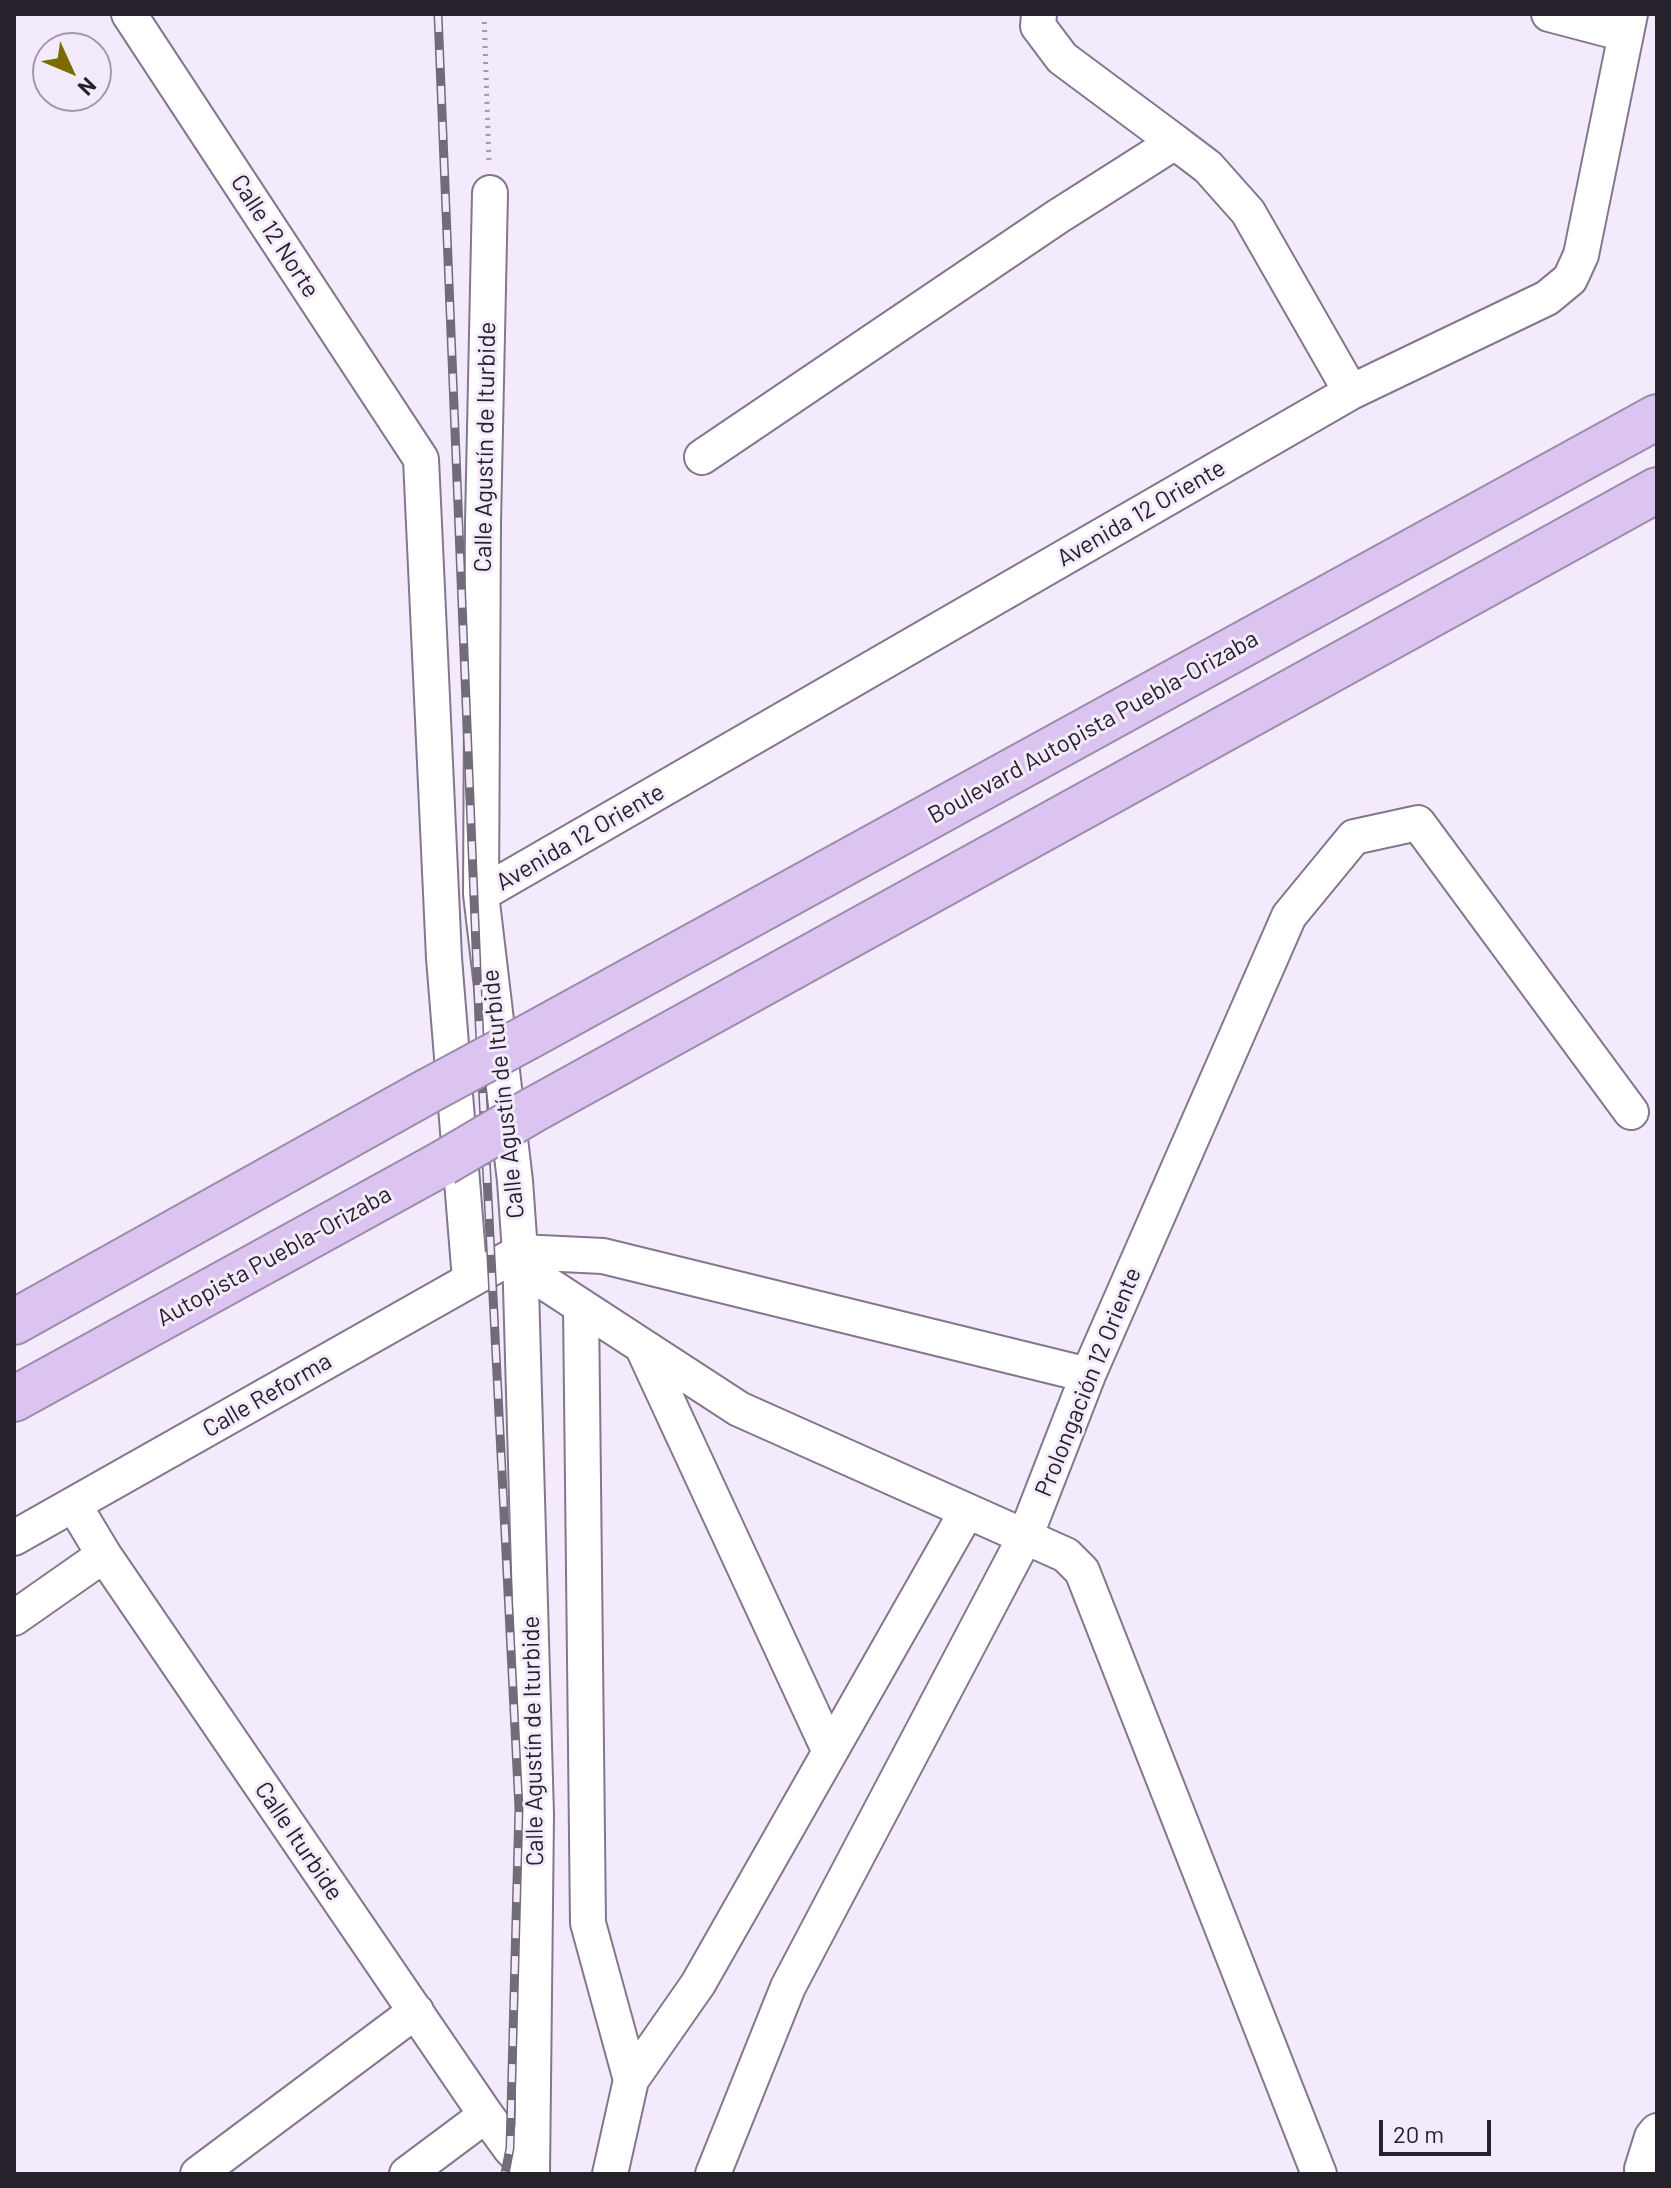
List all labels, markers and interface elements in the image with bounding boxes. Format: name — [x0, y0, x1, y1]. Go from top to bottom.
north arrow — [32, 32, 112, 112]
text: N — [73, 73, 102, 102]
street label: Calle 12 Norte — [225, 169, 325, 303]
street label: Calle Agustín de Iturbide — [468, 322, 502, 572]
street label: Avenida 12 Oriente — [1052, 453, 1230, 573]
street label: Boulevard Autopista Puebla-Orizaba — [923, 624, 1263, 830]
street label: Avenida 12 Oriente — [491, 777, 669, 897]
street label: Calle Agustín de Iturbide — [476, 968, 530, 1220]
street label: Autopista Puebla-Orizaba — [152, 1179, 396, 1333]
street label: Prolongación 12 Oriente — [1029, 1263, 1147, 1501]
street label: Calle Reforma — [197, 1347, 337, 1443]
street label: Calle Agustín de Iturbide — [516, 1616, 550, 1866]
street label: Calle Iturbide — [249, 1776, 349, 1906]
scale bar — [1383, 2104, 1495, 2154]
text: 20 m — [1393, 2119, 1444, 2148]

